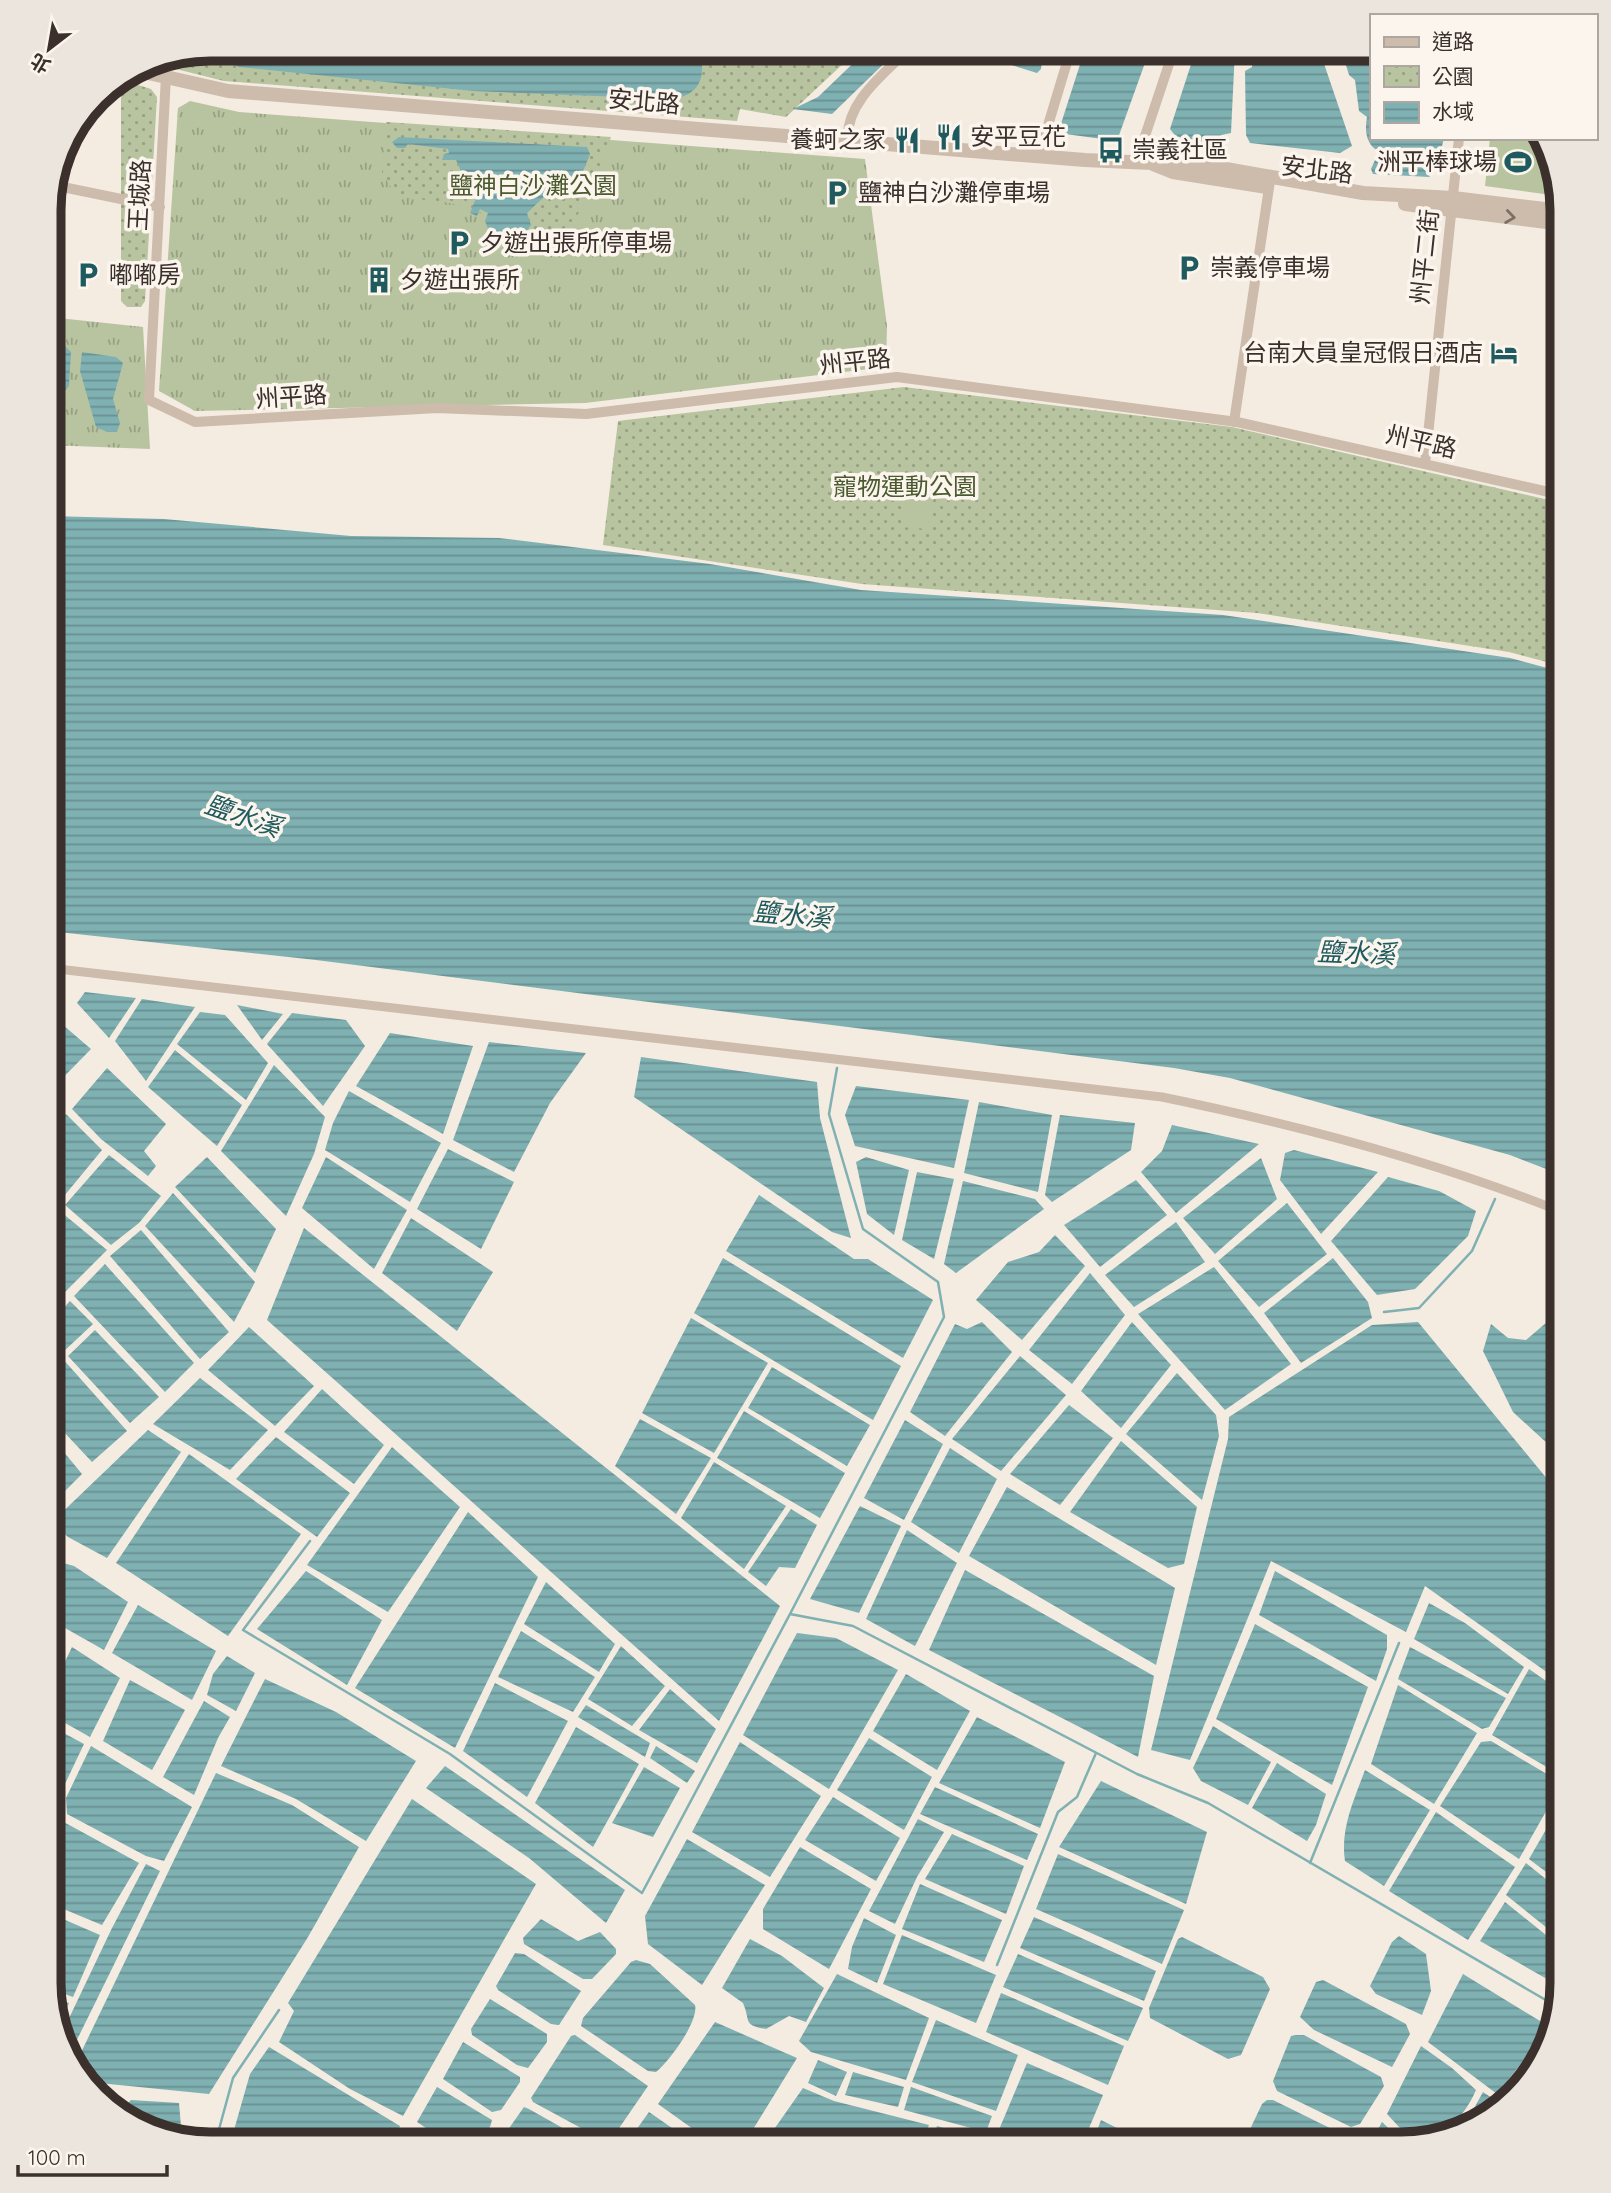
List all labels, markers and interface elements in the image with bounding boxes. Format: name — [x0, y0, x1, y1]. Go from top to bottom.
north arrow — [14, 14, 84, 84]
legend — [1370, 14, 1597, 140]
text: 道路 — [1432, 28, 1474, 54]
text: 北 — [26, 48, 55, 79]
text: 公園 — [1432, 63, 1474, 89]
street label: 安北路 — [607, 83, 681, 119]
text: 水域 — [1432, 98, 1474, 124]
place label: 安平豆花 — [970, 121, 1066, 151]
restaurant icon: 安平豆花 — [934, 122, 964, 152]
place label: 養蚵之家 — [790, 124, 886, 154]
restaurant icon: 養蚵之家 — [892, 125, 922, 155]
place label: 崇義社區 — [1132, 134, 1228, 164]
bus stop icon: 崇義社區 — [1096, 135, 1126, 165]
place label: 洲平棒球場 — [1377, 146, 1497, 176]
sports icon: 洲平棒球場 — [1503, 147, 1533, 177]
street label: 安北路 — [1280, 150, 1355, 188]
street label: 王城路 — [122, 158, 156, 232]
park label: 鹽神白沙灘公園 — [449, 170, 617, 200]
place label: 鹽神白沙灘停車場 — [858, 177, 1050, 207]
parking icon: 鹽神白沙灘停車場 — [822, 178, 852, 208]
street label: 州平二街 — [1404, 208, 1444, 306]
one-way arrow — [1504, 210, 1516, 225]
place label: 夕遊出張所停車場 — [480, 227, 672, 257]
parking icon: 夕遊出張所停車場 — [444, 228, 474, 258]
place label: 崇義停車場 — [1210, 252, 1330, 282]
parking icon: 崇義停車場 — [1174, 253, 1204, 283]
place label: 嘟嘟房 — [109, 259, 181, 289]
parking icon: 嘟嘟房 — [73, 260, 103, 290]
place label: 夕遊出張所 — [400, 264, 520, 294]
building icon: 夕遊出張所 — [364, 265, 394, 295]
place label: 台南大員皇冠假日酒店 — [1243, 337, 1483, 367]
hotel icon: 台南大員皇冠假日酒店 — [1489, 338, 1519, 368]
street label: 州平路 — [818, 342, 892, 380]
street label: 州平路 — [254, 379, 328, 413]
street label: 州平路 — [1383, 418, 1460, 464]
park label: 寵物運動公園 — [833, 471, 977, 501]
water label: 鹽水溪 — [201, 787, 289, 845]
water label: 鹽水溪 — [752, 895, 836, 935]
water label: 鹽水溪 — [1316, 935, 1400, 970]
scale bar — [18, 2134, 166, 2178]
text: 100 m — [28, 2144, 86, 2170]

